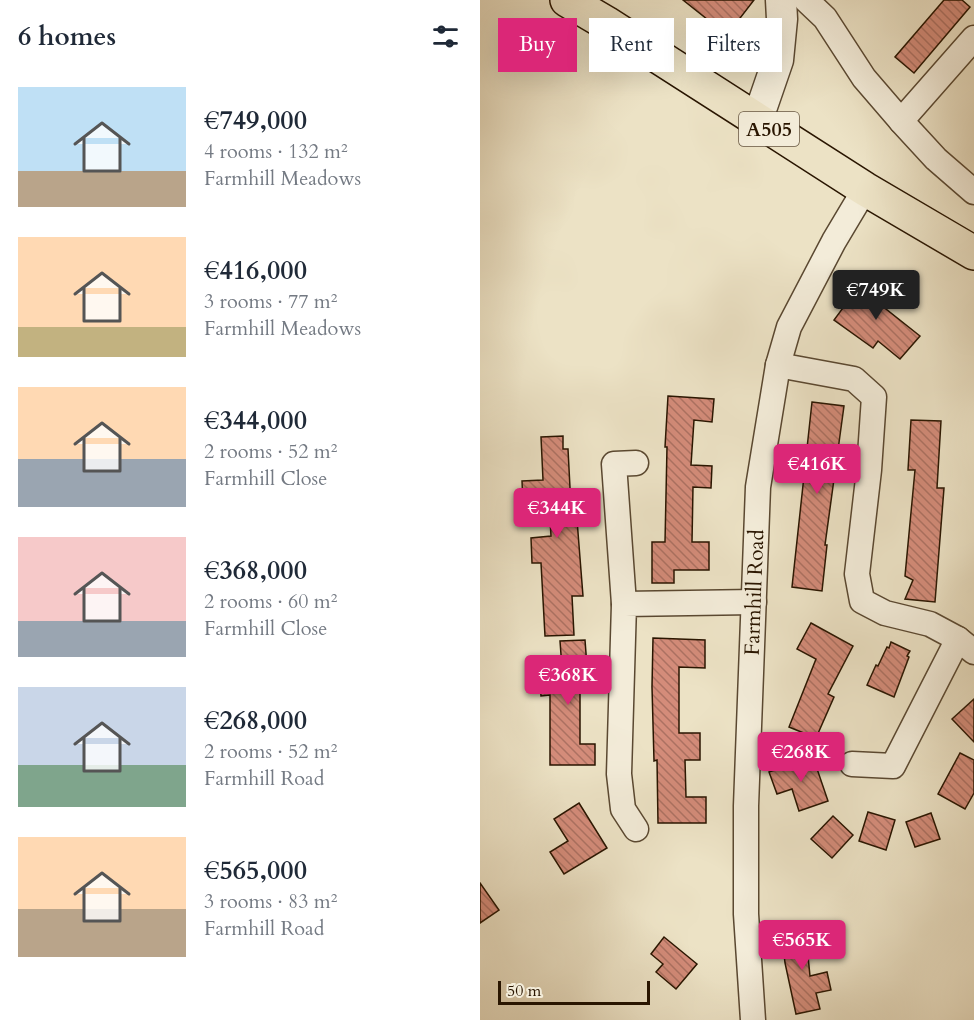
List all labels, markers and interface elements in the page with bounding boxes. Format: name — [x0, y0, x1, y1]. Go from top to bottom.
chip: Buy — [498, 18, 577, 72]
chip: Rent — [589, 18, 674, 72]
chip: Filters — [686, 18, 782, 72]
text: 6 homes — [18, 19, 116, 54]
icon: filters — [429, 20, 462, 53]
text: €749,000 — [204, 103, 307, 138]
icon: home — [66, 111, 138, 183]
road number: A505 — [739, 112, 799, 146]
text: 4 rooms · 132 m² — [204, 138, 348, 165]
text: Farmhill Meadows — [204, 165, 361, 192]
text: €416,000 — [204, 253, 307, 288]
icon: home — [66, 261, 138, 333]
pin: €749K — [834, 270, 918, 321]
text: €749K — [847, 276, 905, 303]
text: 3 rooms · 77 m² — [204, 288, 337, 315]
text: Farmhill Meadows — [204, 315, 361, 342]
text: €344,000 — [204, 403, 307, 438]
icon: home — [66, 411, 138, 483]
text: 2 rooms · 52 m² — [204, 438, 337, 465]
pin: €416K — [775, 444, 859, 495]
text: €416K — [788, 450, 846, 477]
text: Farmhill Close — [204, 465, 327, 492]
pin: €344K — [515, 488, 599, 539]
text: €344K — [528, 494, 586, 521]
street label: Farmhill Road — [737, 529, 771, 656]
text: €368,000 — [204, 553, 307, 588]
icon: home — [66, 561, 138, 633]
text: 2 rooms · 60 m² — [204, 588, 337, 615]
text: Farmhill Close — [204, 615, 327, 642]
pin: €368K — [526, 655, 610, 706]
text: €368K — [539, 661, 597, 688]
text: €268,000 — [204, 703, 307, 738]
icon: home — [66, 711, 138, 783]
pin: €268K — [759, 732, 843, 783]
text: 2 rooms · 52 m² — [204, 738, 337, 765]
text: €268K — [772, 738, 830, 765]
text: Farmhill Road — [204, 765, 324, 792]
text: €565,000 — [204, 853, 307, 888]
icon: home — [66, 861, 138, 933]
text: 3 rooms · 83 m² — [204, 888, 337, 915]
text: Farmhill Road — [204, 915, 324, 942]
pin: €565K — [760, 920, 844, 971]
text: €565K — [773, 926, 831, 953]
scale bar — [498, 978, 650, 1006]
text: 50 m — [507, 980, 541, 1002]

